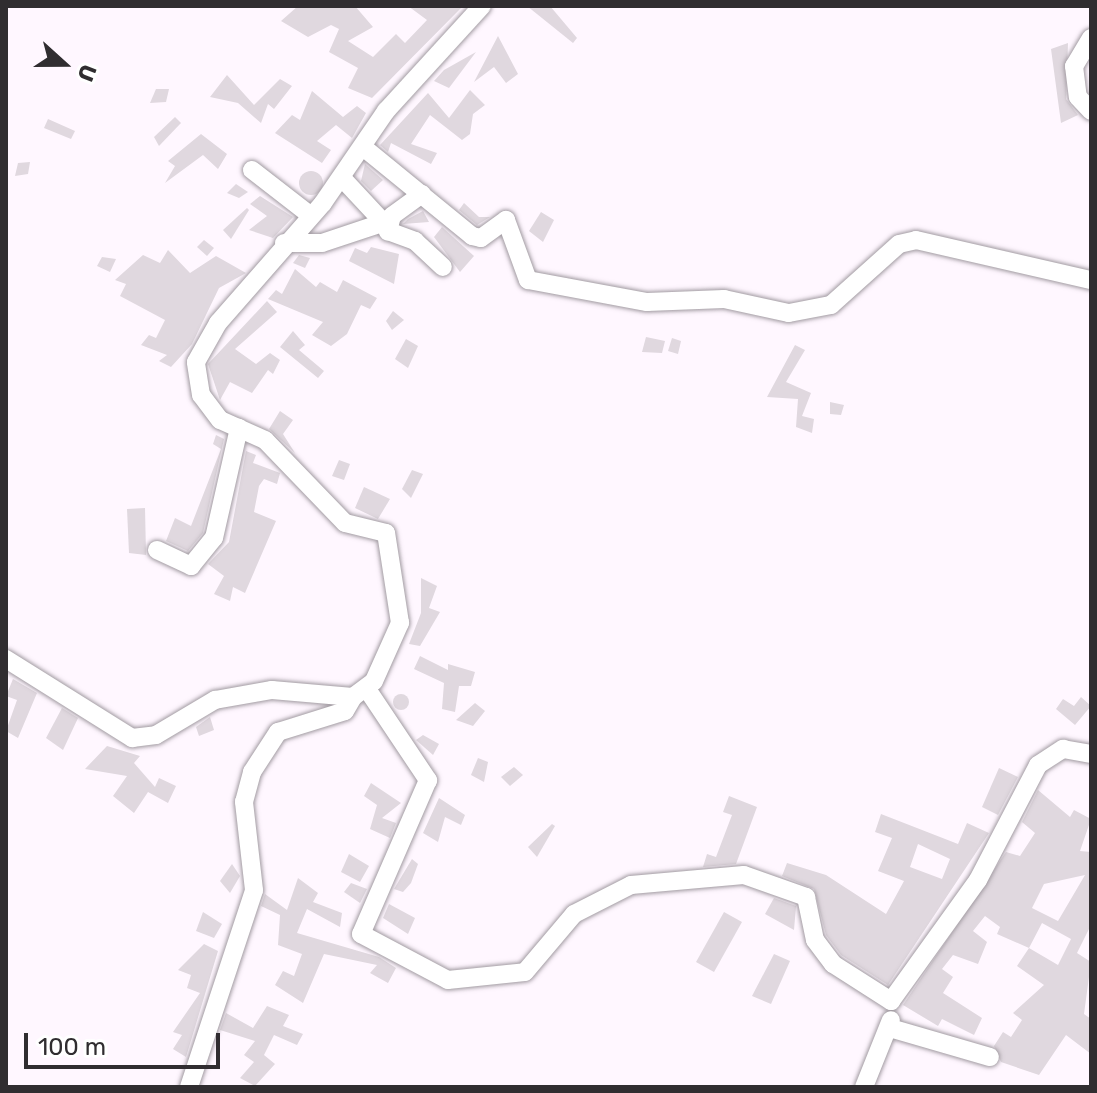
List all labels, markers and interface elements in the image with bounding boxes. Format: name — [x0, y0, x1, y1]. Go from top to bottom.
north arrow — [24, 24, 104, 104]
text: U — [71, 60, 102, 85]
scale bar — [28, 1017, 224, 1067]
text: 100 m — [38, 1033, 106, 1061]

